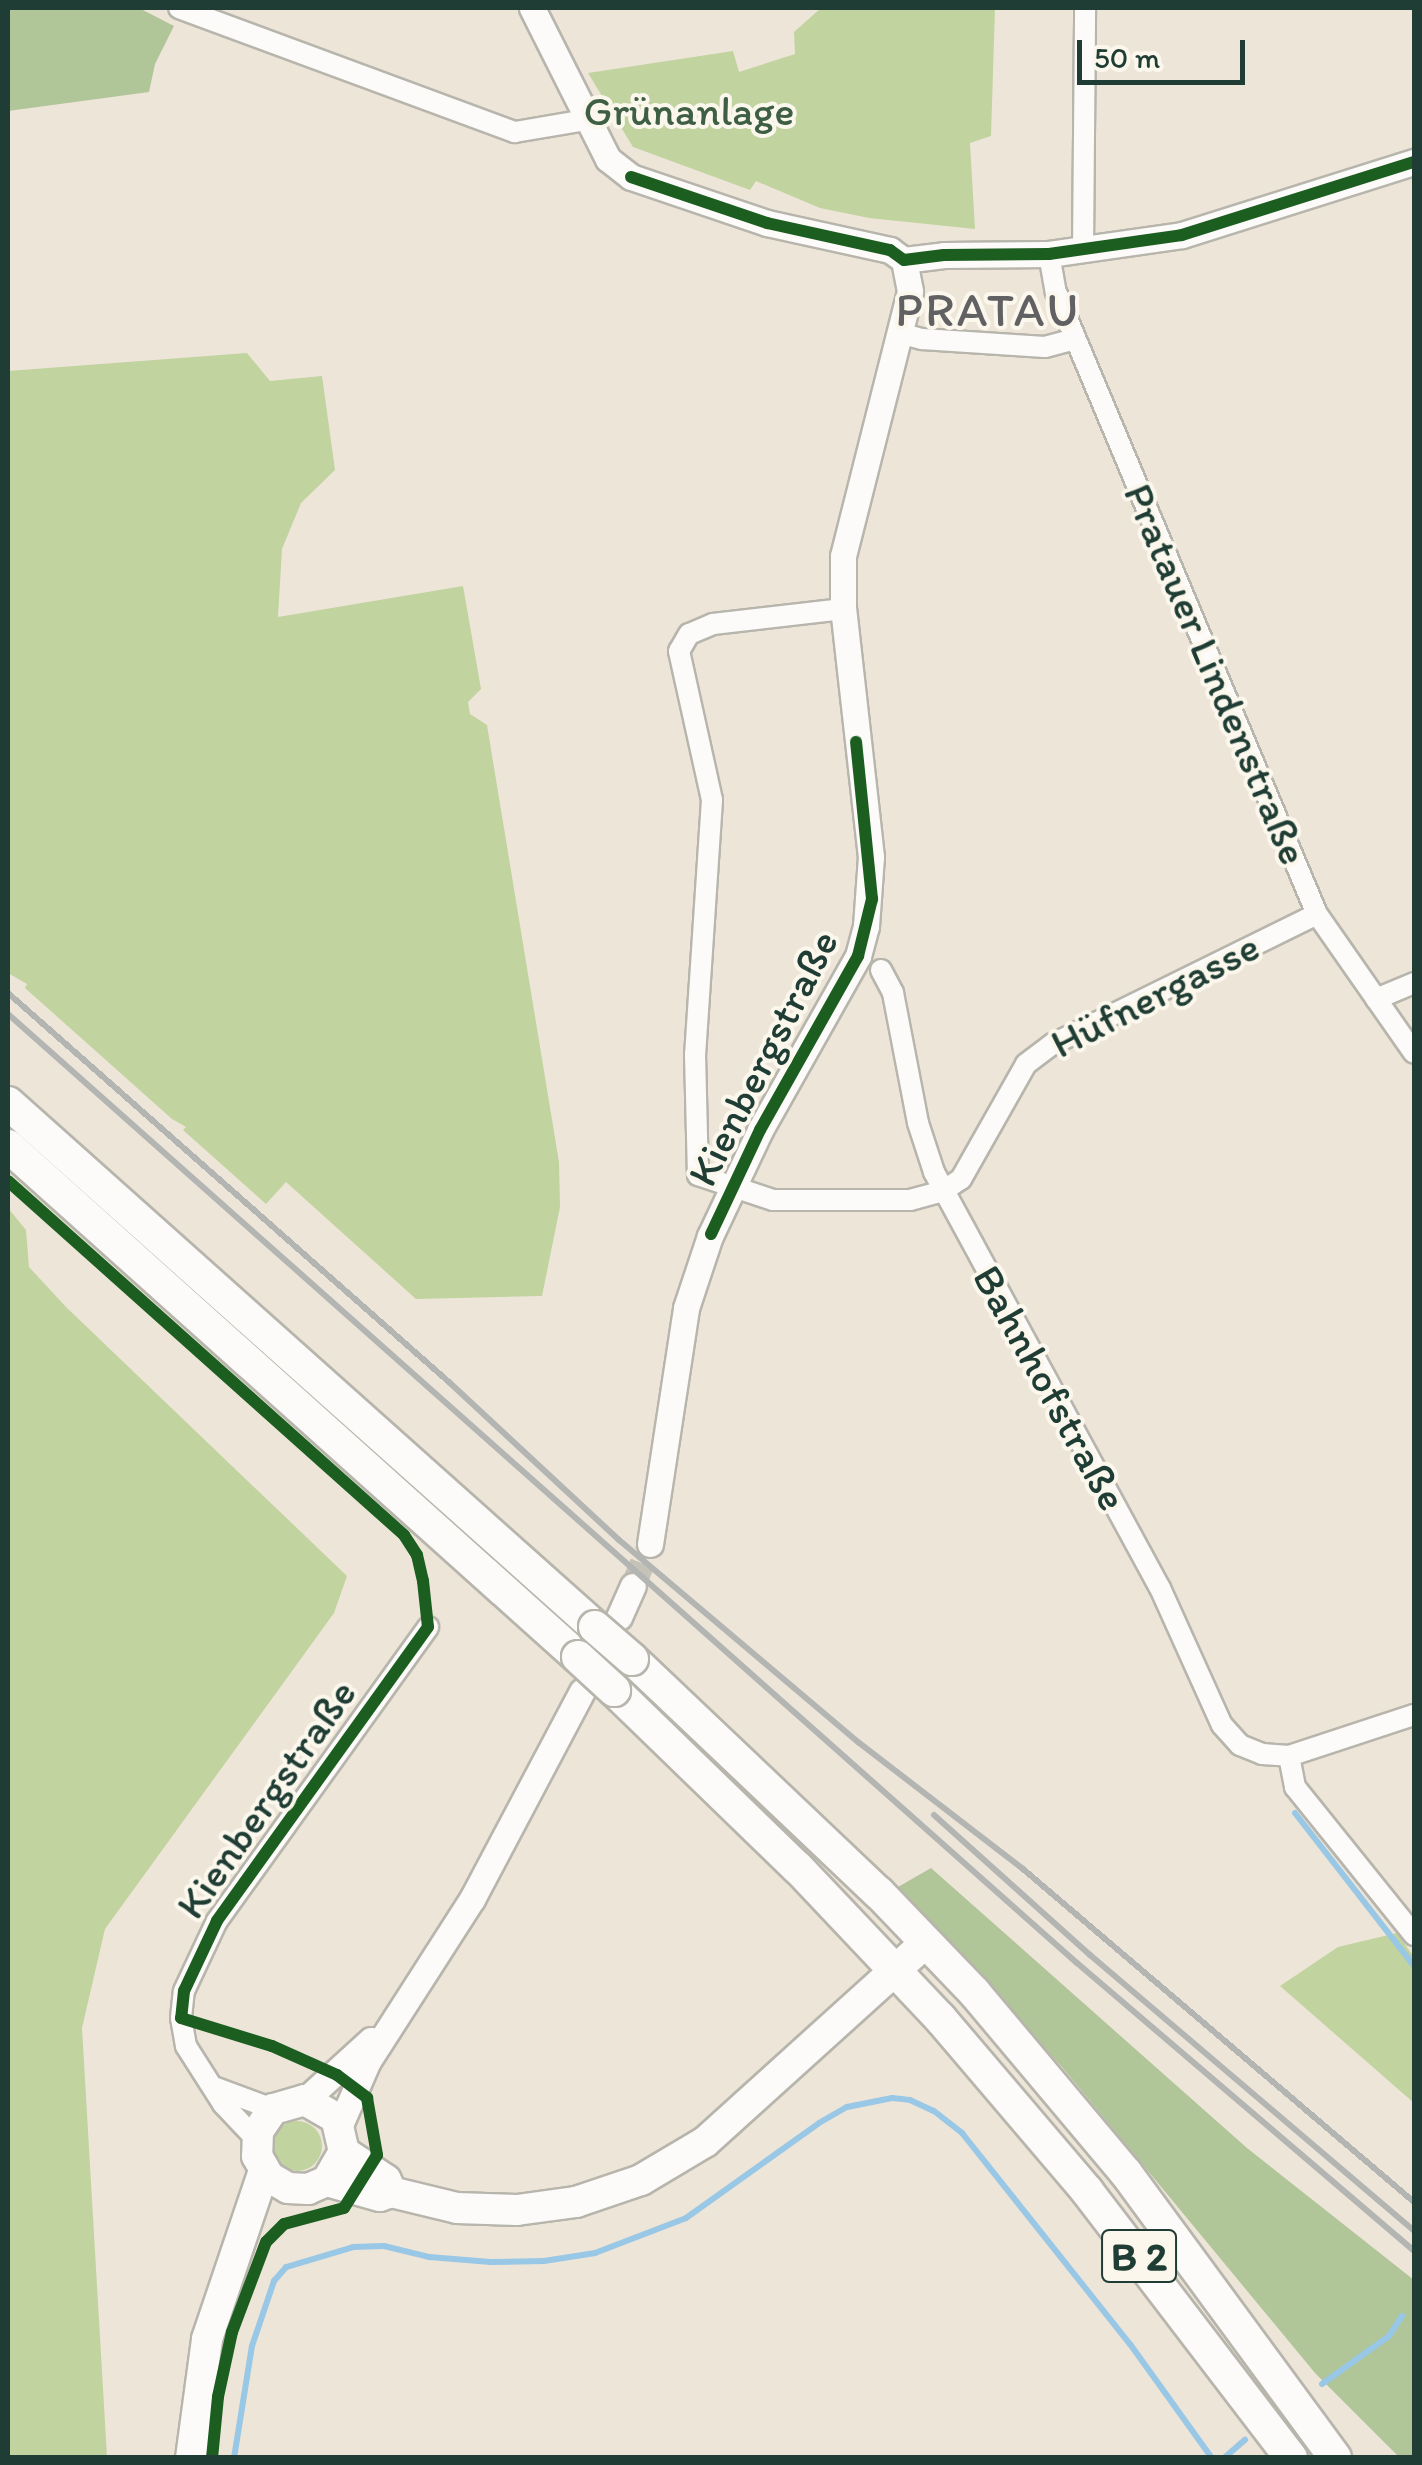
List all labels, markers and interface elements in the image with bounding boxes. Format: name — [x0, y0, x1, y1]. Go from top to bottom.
scale bar — [1082, 20, 1250, 82]
text: 50 m — [1094, 39, 1160, 76]
park label: Grünanlage — [583, 86, 795, 136]
district label: PRATAU — [892, 281, 1084, 339]
street label: Pratauer Lindenstraße — [1113, 476, 1319, 872]
street label: Hüfnergasse — [1042, 921, 1268, 1069]
street label: Kienbergstraße — [677, 922, 849, 1194]
street label: Bahnhofstraße — [962, 1257, 1138, 1519]
street label: Kienbergstraße — [165, 1670, 367, 1928]
road number: B 2 — [1099, 2221, 1179, 2291]

